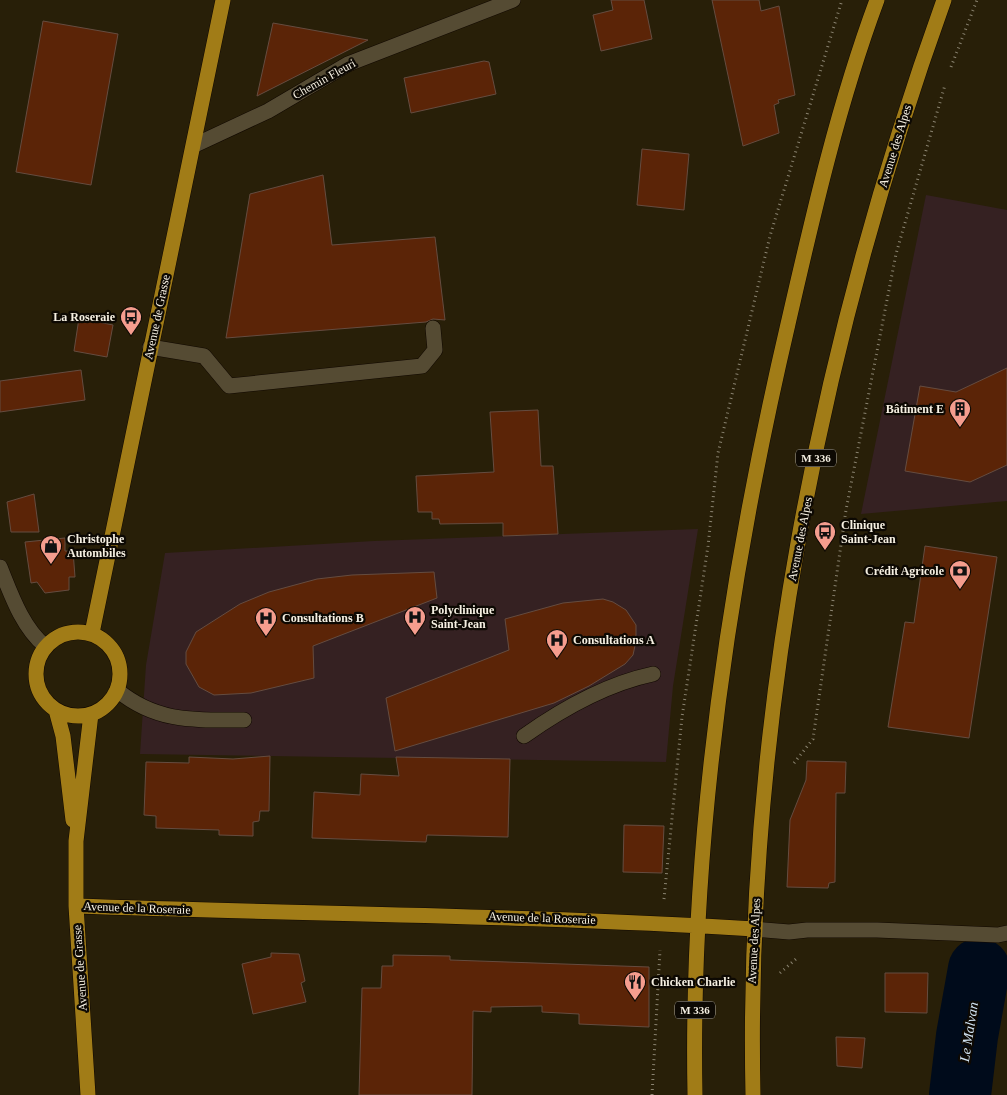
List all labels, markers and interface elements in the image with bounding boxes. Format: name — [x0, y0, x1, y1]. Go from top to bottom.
street label: Chemin Fleuri — [290, 56, 358, 102]
street label: Avenue des Alpes — [876, 103, 914, 189]
street label: Avenue de Grasse — [141, 273, 173, 361]
bus stop icon: La Roseraie — [119, 305, 143, 336]
place label: La Roseraie — [53, 310, 116, 324]
building icon: Bâtiment E — [948, 397, 972, 428]
place label: Bâtiment E — [886, 402, 944, 416]
road number: M 336 — [796, 449, 836, 466]
street label: Avenue des Alpes — [785, 495, 815, 582]
place label: Clinique Saint-Jean — [841, 518, 896, 546]
bus stop icon: Clinique Saint-Jean — [813, 520, 837, 551]
place label: Christophe Autombiles — [67, 532, 126, 560]
shop icon: Christophe Autombiles — [39, 534, 63, 565]
bank icon: Crédit Agricole — [948, 559, 972, 590]
place label: Crédit Agricole — [865, 564, 945, 578]
place label: Polyclinique Saint-Jean — [431, 603, 495, 631]
hospital icon: Polyclinique Saint-Jean — [403, 605, 427, 636]
hospital icon: Consultations B — [254, 606, 278, 637]
place label: Consultations B — [282, 611, 364, 625]
hospital icon: Consultations A — [545, 628, 569, 659]
place label: Consultations A — [573, 633, 655, 647]
street label: Avenue des Alpes — [745, 897, 763, 984]
street label: Avenue de la Roseraie — [83, 899, 191, 917]
street label: Avenue de la Roseraie — [488, 909, 596, 927]
street label: Avenue de Grasse — [70, 924, 90, 1012]
restaurant icon: Chicken Charlie — [623, 970, 647, 1001]
place label: Chicken Charlie — [651, 975, 736, 989]
water label: Le Malvan — [957, 1001, 981, 1064]
road number: M 336 — [675, 1002, 715, 1018]

